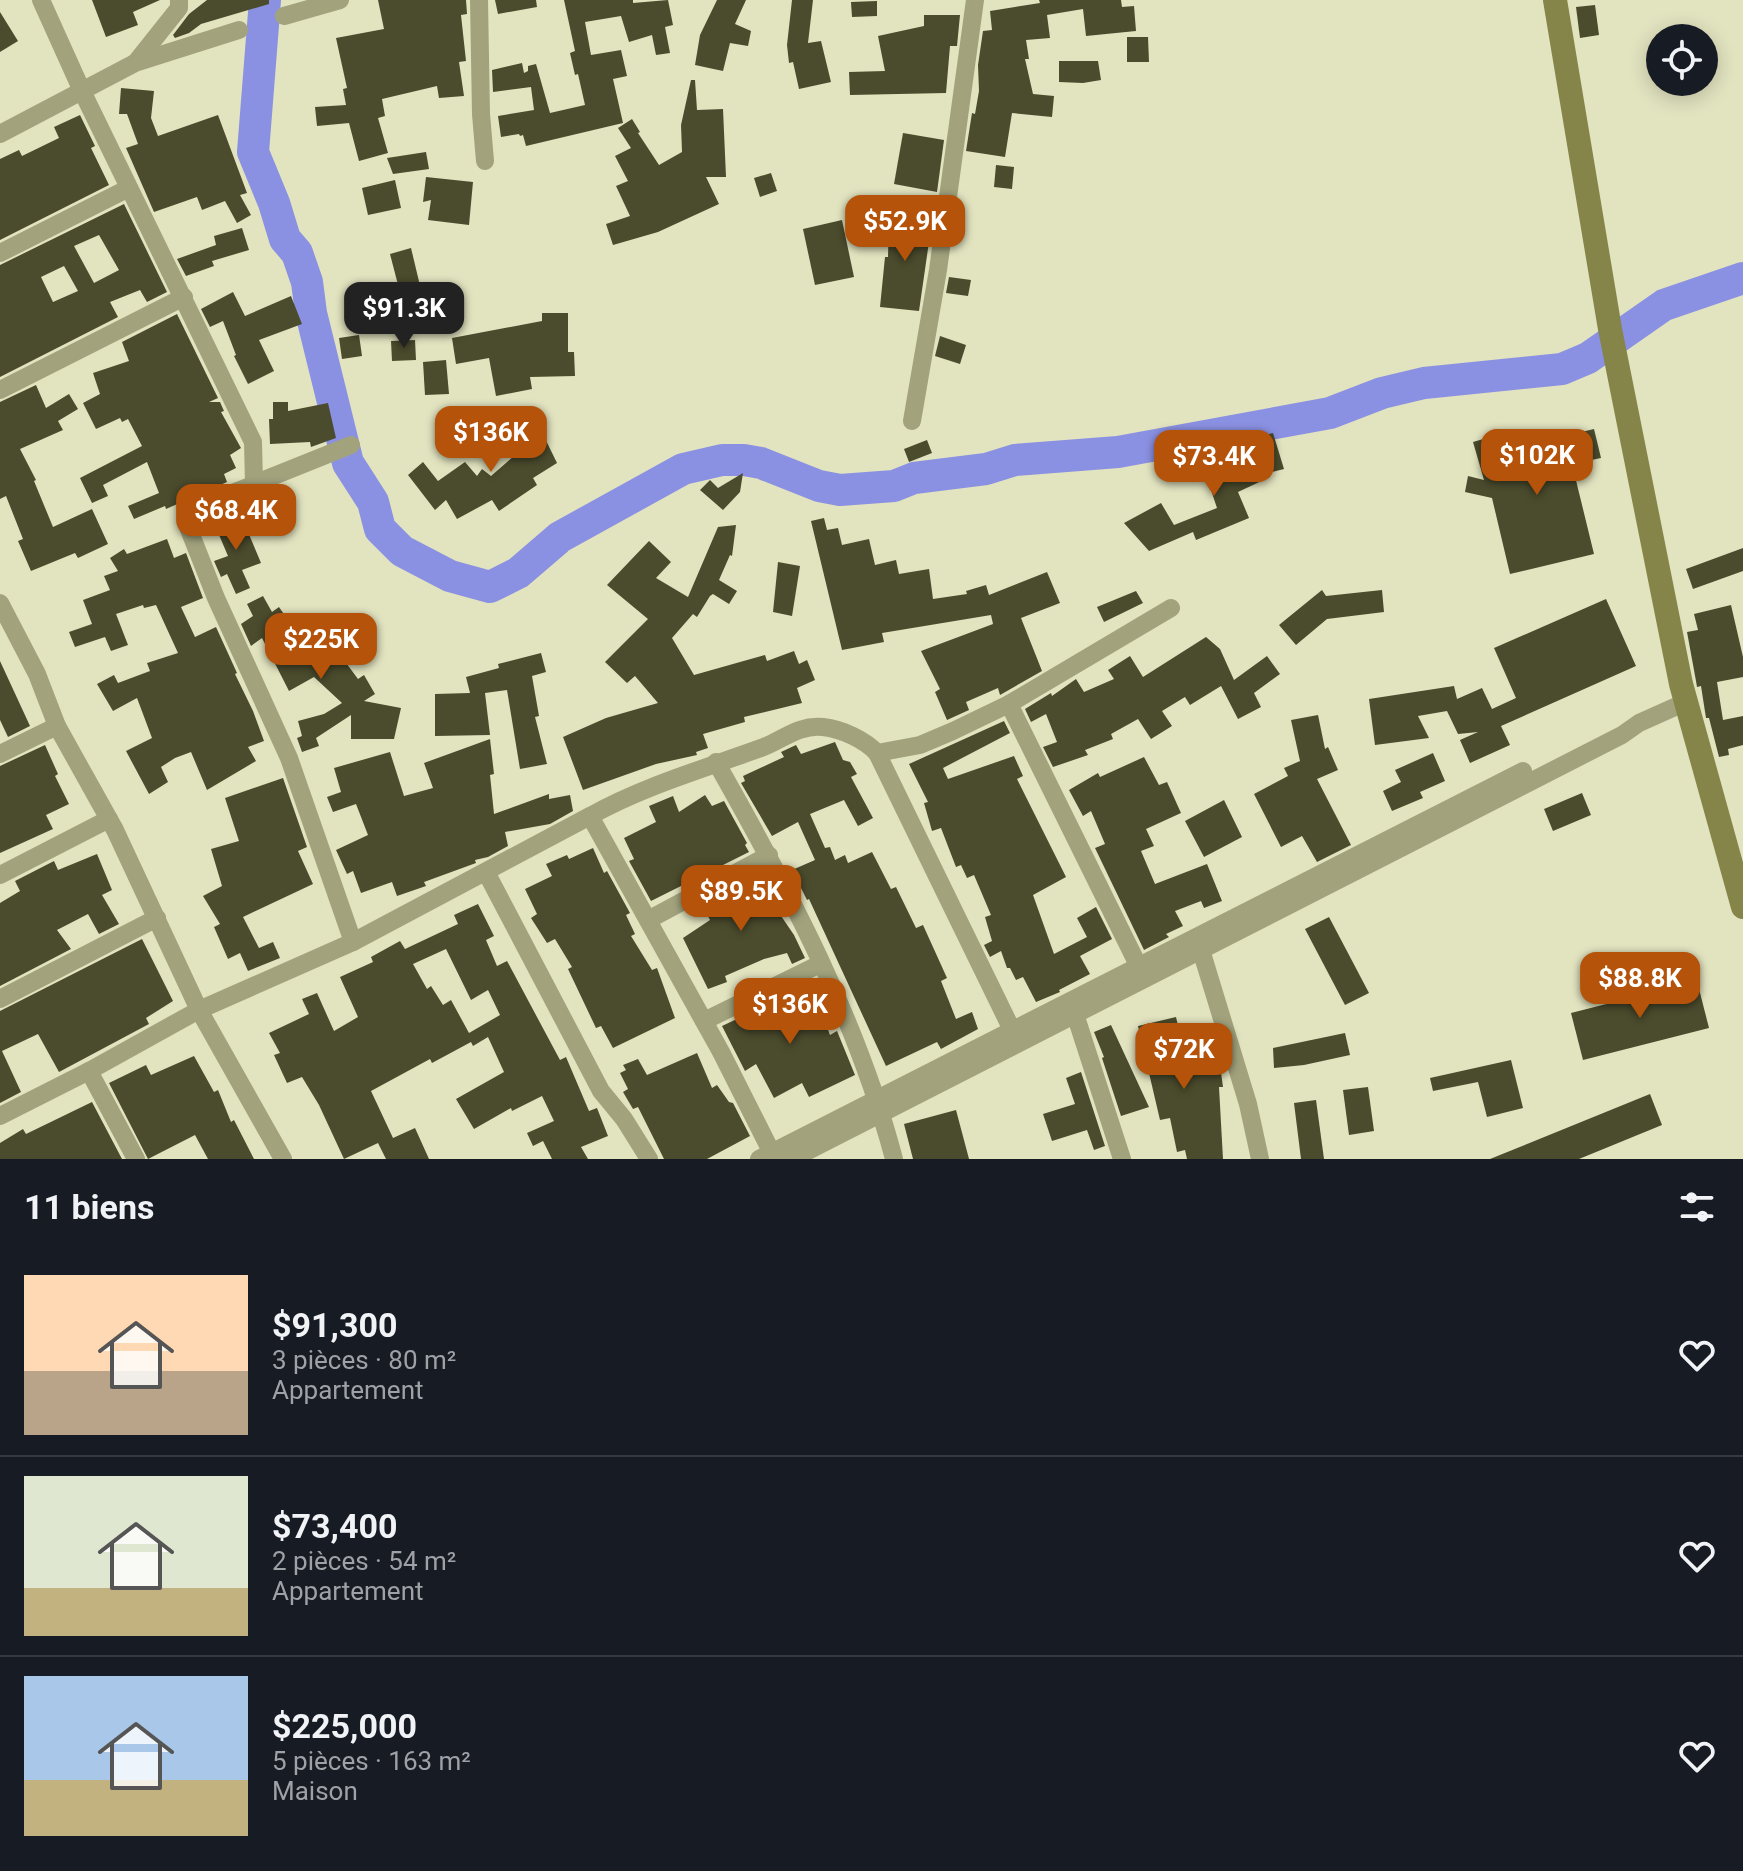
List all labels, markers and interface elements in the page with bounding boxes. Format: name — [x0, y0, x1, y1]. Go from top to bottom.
map controls — [1646, 24, 1718, 96]
button: locate — [1646, 24, 1718, 96]
pin: $52.9K — [840, 195, 970, 263]
text: $52.9K — [863, 206, 947, 236]
pin: $91.3K — [339, 282, 469, 350]
text: $91.3K — [362, 293, 446, 323]
pin: $136K — [435, 406, 547, 474]
text: $136K — [453, 417, 529, 447]
pin: $102K — [1481, 429, 1593, 497]
pin: $73.4K — [1149, 430, 1279, 498]
text: $102K — [1499, 440, 1575, 470]
text: $73.4K — [1172, 441, 1256, 471]
pin: $68.4K — [171, 484, 301, 552]
text: $68.4K — [194, 495, 278, 525]
pin: $225K — [265, 613, 377, 681]
text: $225K — [283, 624, 359, 654]
pin: $89.5K — [676, 865, 806, 933]
text: $89.5K — [699, 876, 783, 906]
pin: $88.8K — [1575, 952, 1705, 1020]
text: $88.8K — [1598, 963, 1682, 993]
pin: $136K — [734, 978, 846, 1046]
text: $136K — [752, 989, 828, 1019]
pin: $72K — [1137, 1023, 1231, 1091]
text: $72K — [1153, 1034, 1215, 1064]
icon: filters — [1675, 1185, 1719, 1229]
text: 11 biens — [24, 1187, 154, 1227]
text: $91,300 — [272, 1305, 397, 1345]
icon: home — [88, 1307, 184, 1403]
icon: heart — [1675, 1333, 1719, 1377]
text: 3 pièces · 80 m² — [272, 1345, 456, 1375]
text: Appartement — [272, 1375, 424, 1405]
text: $73,400 — [272, 1506, 397, 1546]
icon: home — [88, 1508, 184, 1604]
icon: heart — [1675, 1534, 1719, 1578]
text: 2 pièces · 54 m² — [272, 1546, 456, 1576]
text: Appartement — [272, 1576, 424, 1606]
text: $225,000 — [272, 1706, 417, 1746]
icon: home — [88, 1708, 184, 1804]
icon: heart — [1675, 1734, 1719, 1778]
text: 5 pièces · 163 m² — [272, 1746, 471, 1776]
text: Maison — [272, 1776, 358, 1806]

